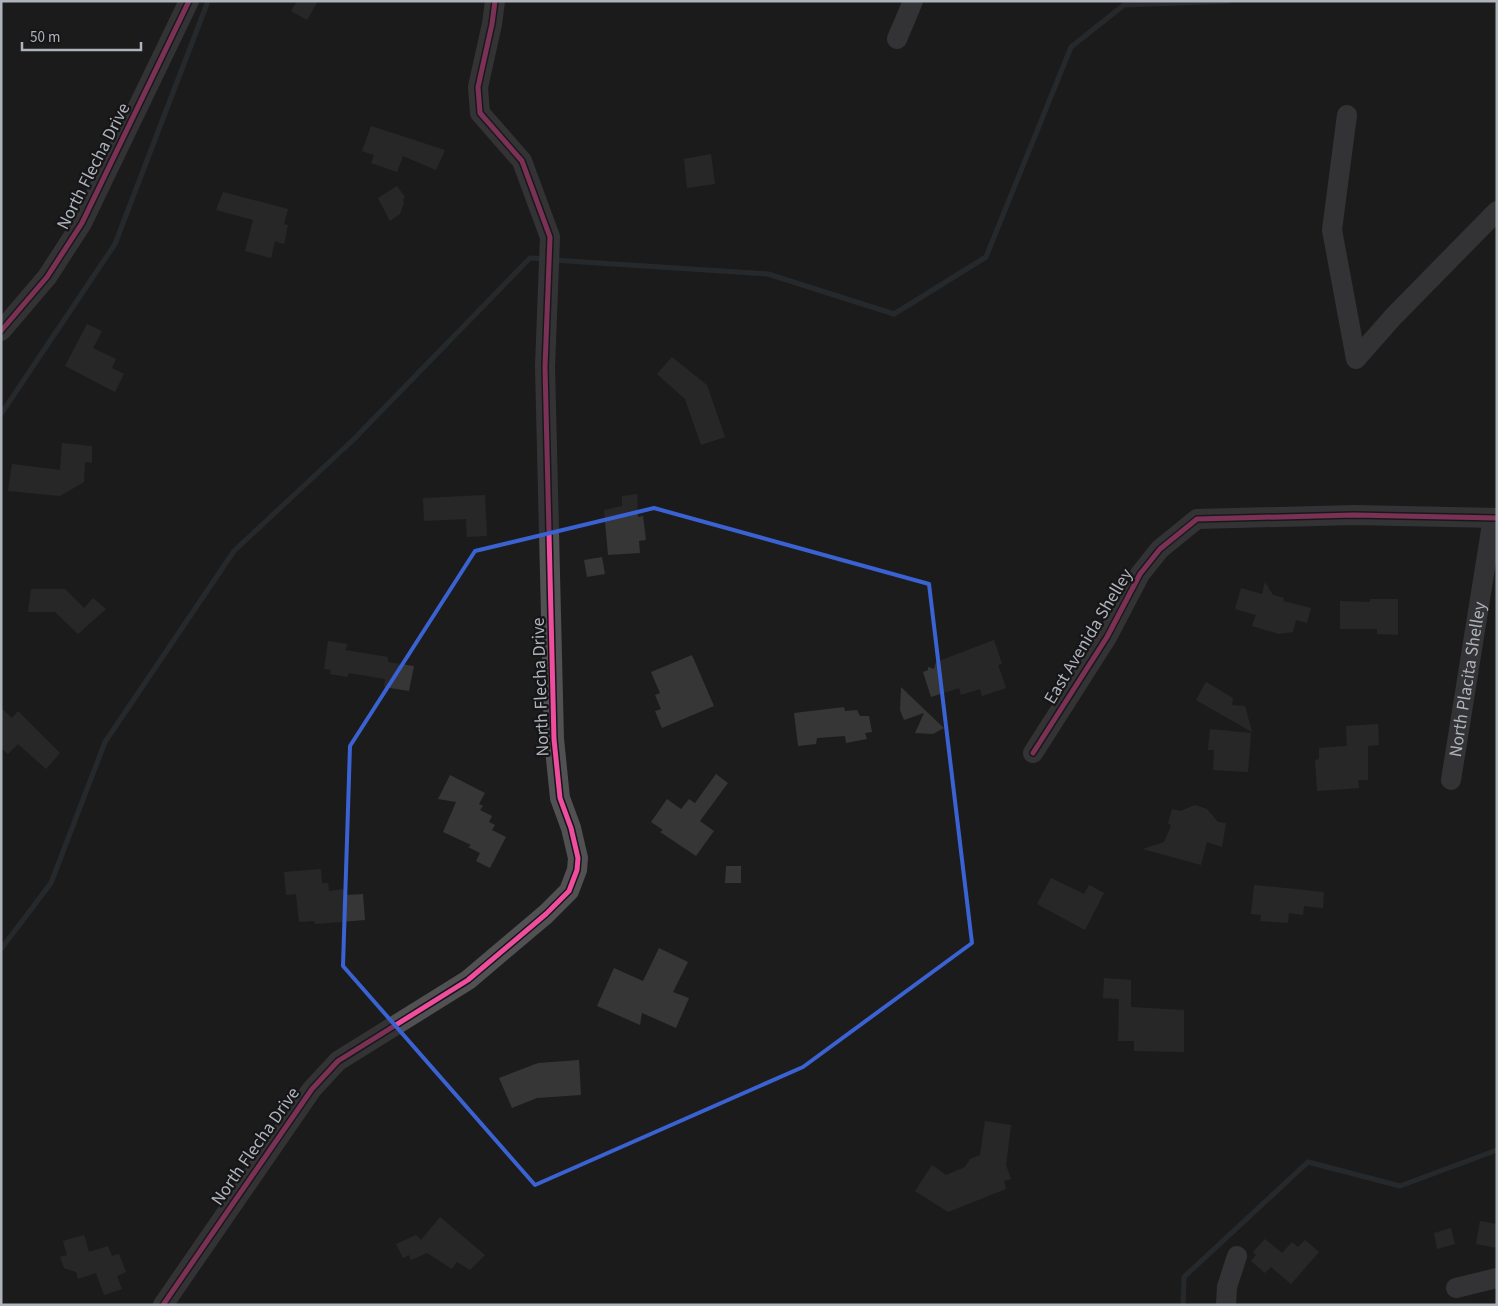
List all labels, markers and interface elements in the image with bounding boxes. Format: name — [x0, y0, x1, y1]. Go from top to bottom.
scale bar — [22, 20, 141, 52]
text: 50 m — [30, 27, 60, 48]
street label: North Flecha Drive — [51, 98, 136, 234]
street label: East Avenida Shelley — [1038, 563, 1139, 709]
street label: North Placita Shelley — [1443, 599, 1493, 759]
street label: North Flecha Drive — [526, 617, 555, 757]
street label: North Flecha Drive — [205, 1082, 306, 1210]

